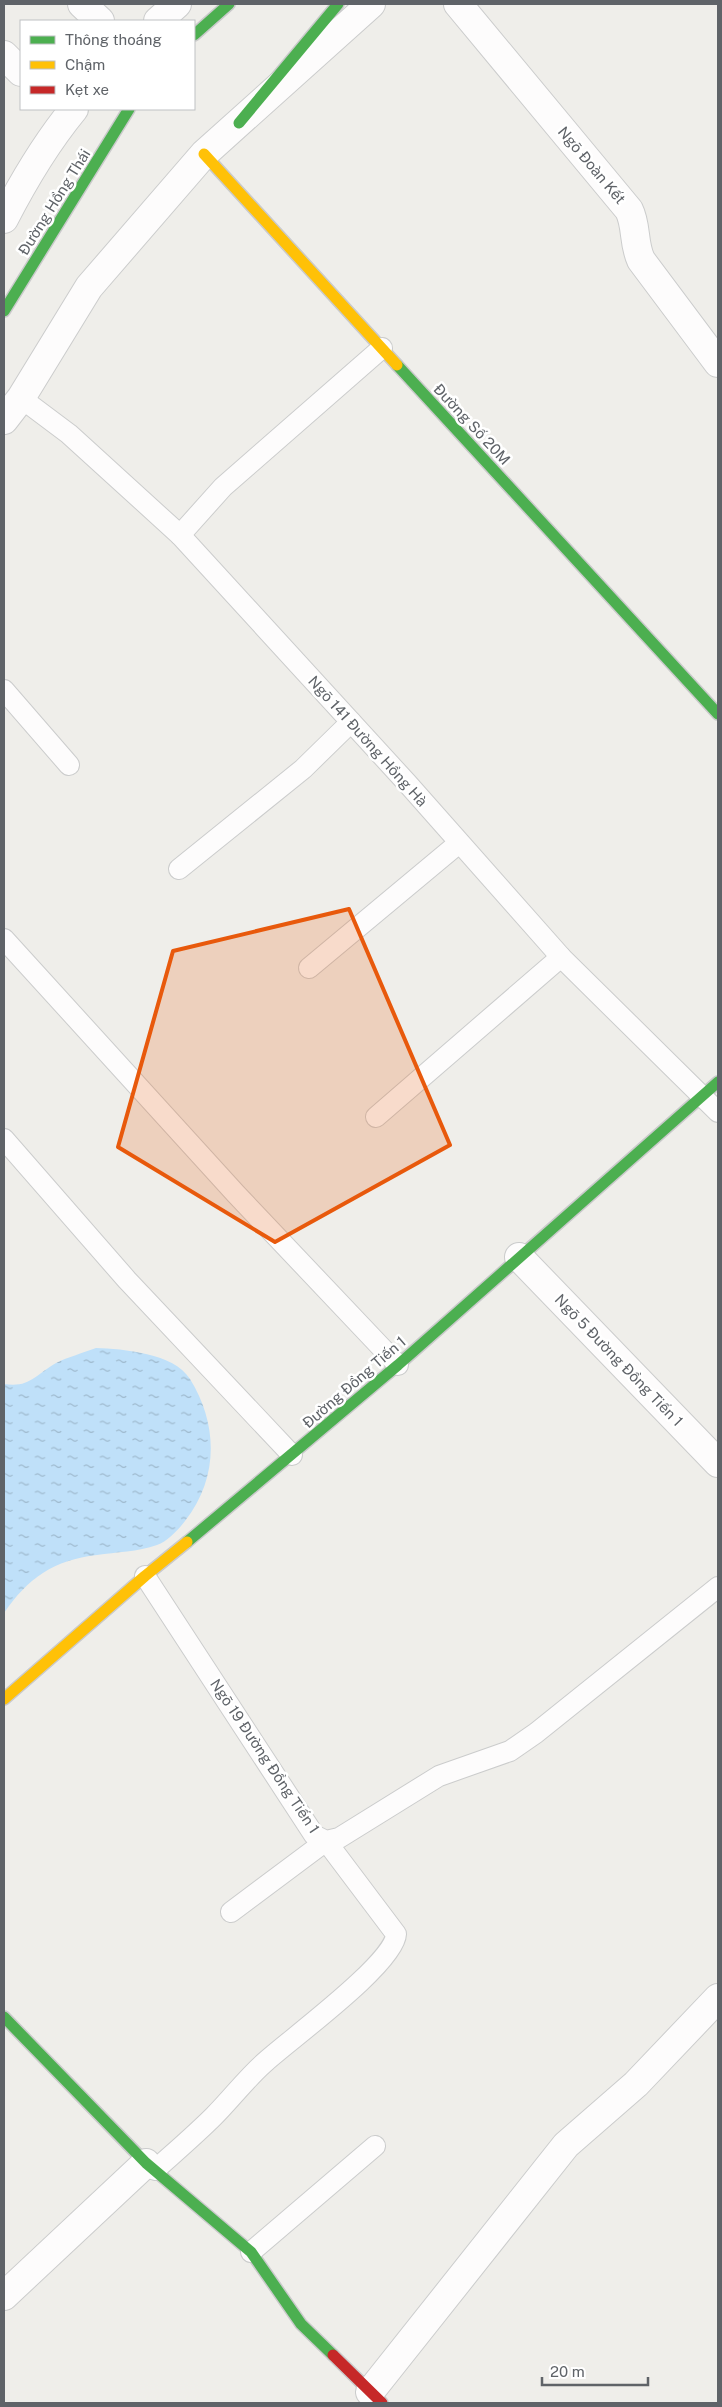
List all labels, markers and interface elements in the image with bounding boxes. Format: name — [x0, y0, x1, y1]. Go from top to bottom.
legend — [20, 20, 195, 110]
text: Thông thoáng — [65, 31, 162, 48]
text: Chậm — [65, 56, 105, 73]
text: Kẹt xe — [65, 81, 109, 98]
street label: Ngõ Đoàn Kết — [555, 123, 629, 207]
street label: Đường Hồng Thái — [15, 146, 93, 258]
street label: Đường Số 20M — [430, 380, 514, 468]
street label: Ngõ 141 Đường Hồng Hà — [305, 672, 431, 810]
street label: Ngõ 5 Đường Đồng Tiến 1 — [552, 1291, 686, 1429]
street label: Đường Đồng Tiến 1 — [299, 1333, 409, 1431]
street label: Ngõ 19 Đường Đồng Tiến 1 — [207, 1676, 323, 1836]
scale bar — [542, 2354, 648, 2386]
text: 20 m — [550, 2363, 585, 2380]

